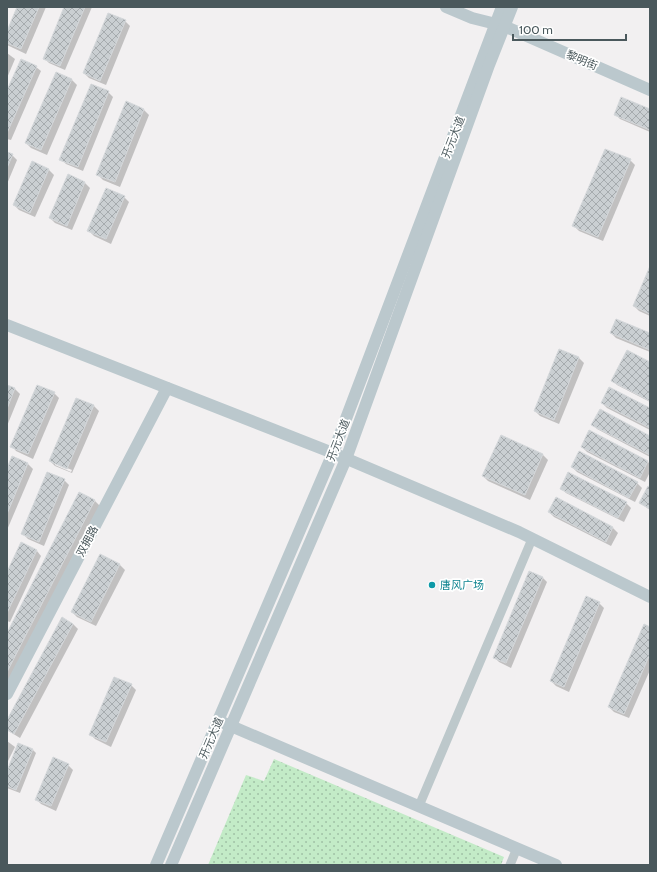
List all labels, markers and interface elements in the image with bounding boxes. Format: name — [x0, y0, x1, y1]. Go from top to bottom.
scale bar — [513, 16, 626, 42]
text: 100 m — [519, 22, 553, 37]
street label: 黎明街 — [564, 47, 600, 73]
street label: 开元大道 — [439, 114, 467, 160]
street label: 开元大道 — [324, 417, 352, 463]
street label: 双拥路 — [73, 523, 101, 559]
place label: 唐风广场 — [440, 578, 484, 592]
marker: 唐风广场 — [427, 580, 437, 590]
street label: 开元大道 — [196, 715, 226, 761]

